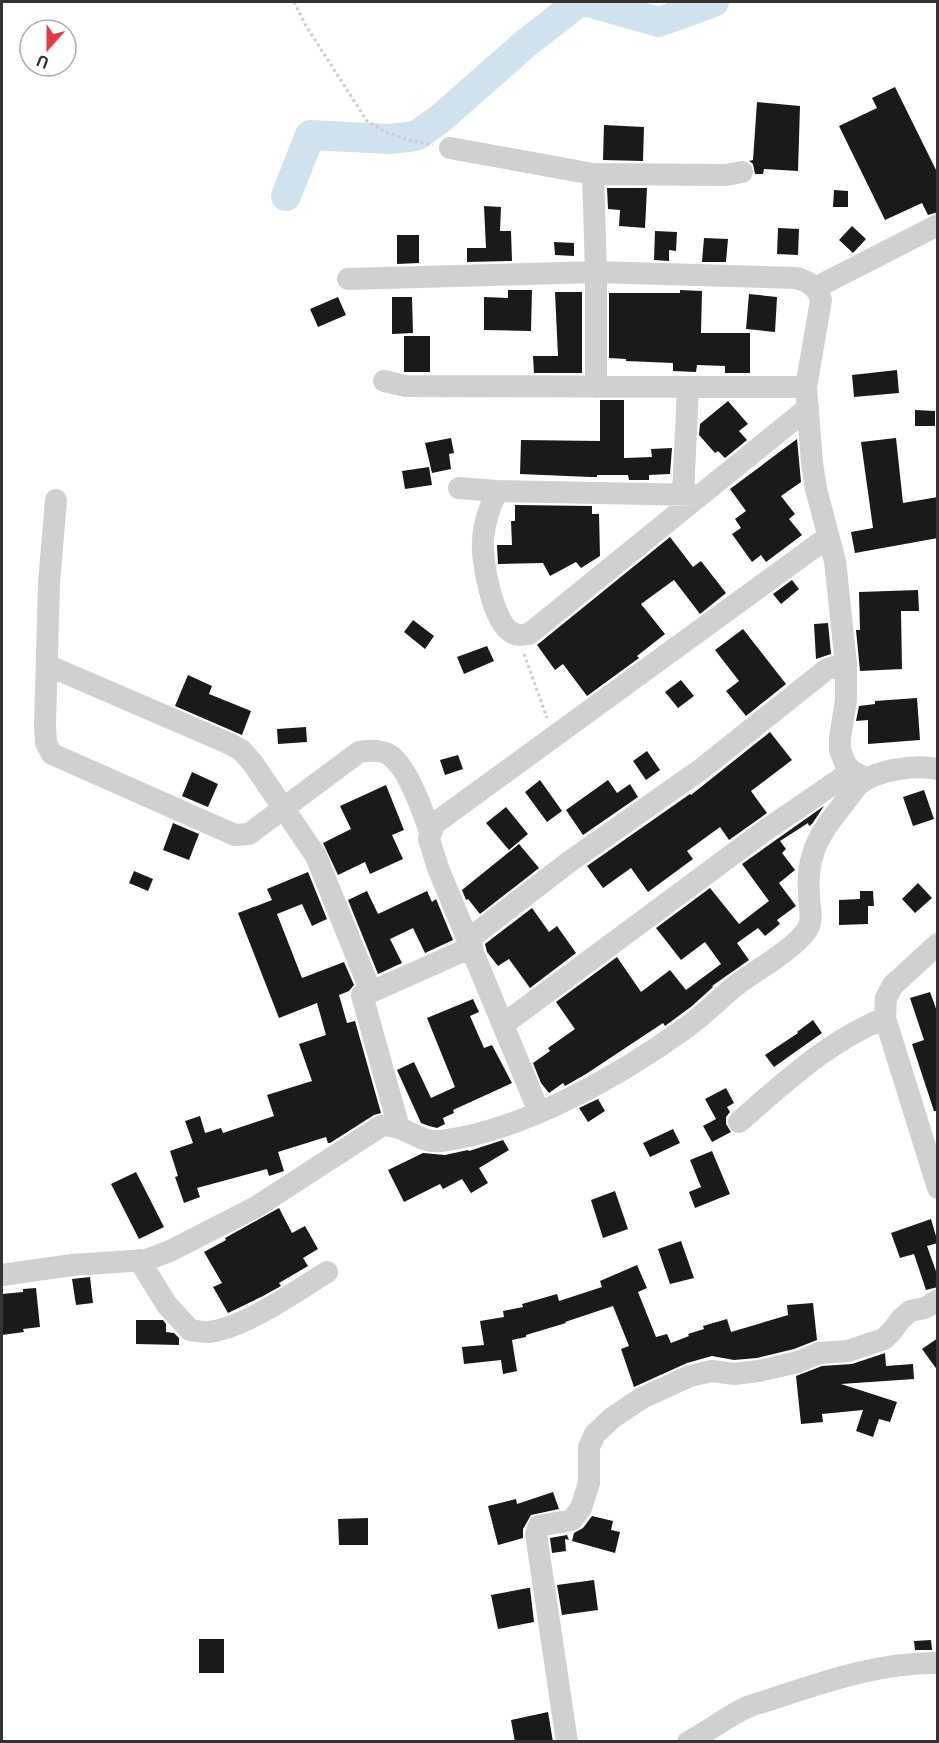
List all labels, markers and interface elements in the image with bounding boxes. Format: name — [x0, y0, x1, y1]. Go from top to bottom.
north arrow — [18, 18, 78, 78]
text: U — [34, 51, 52, 72]

